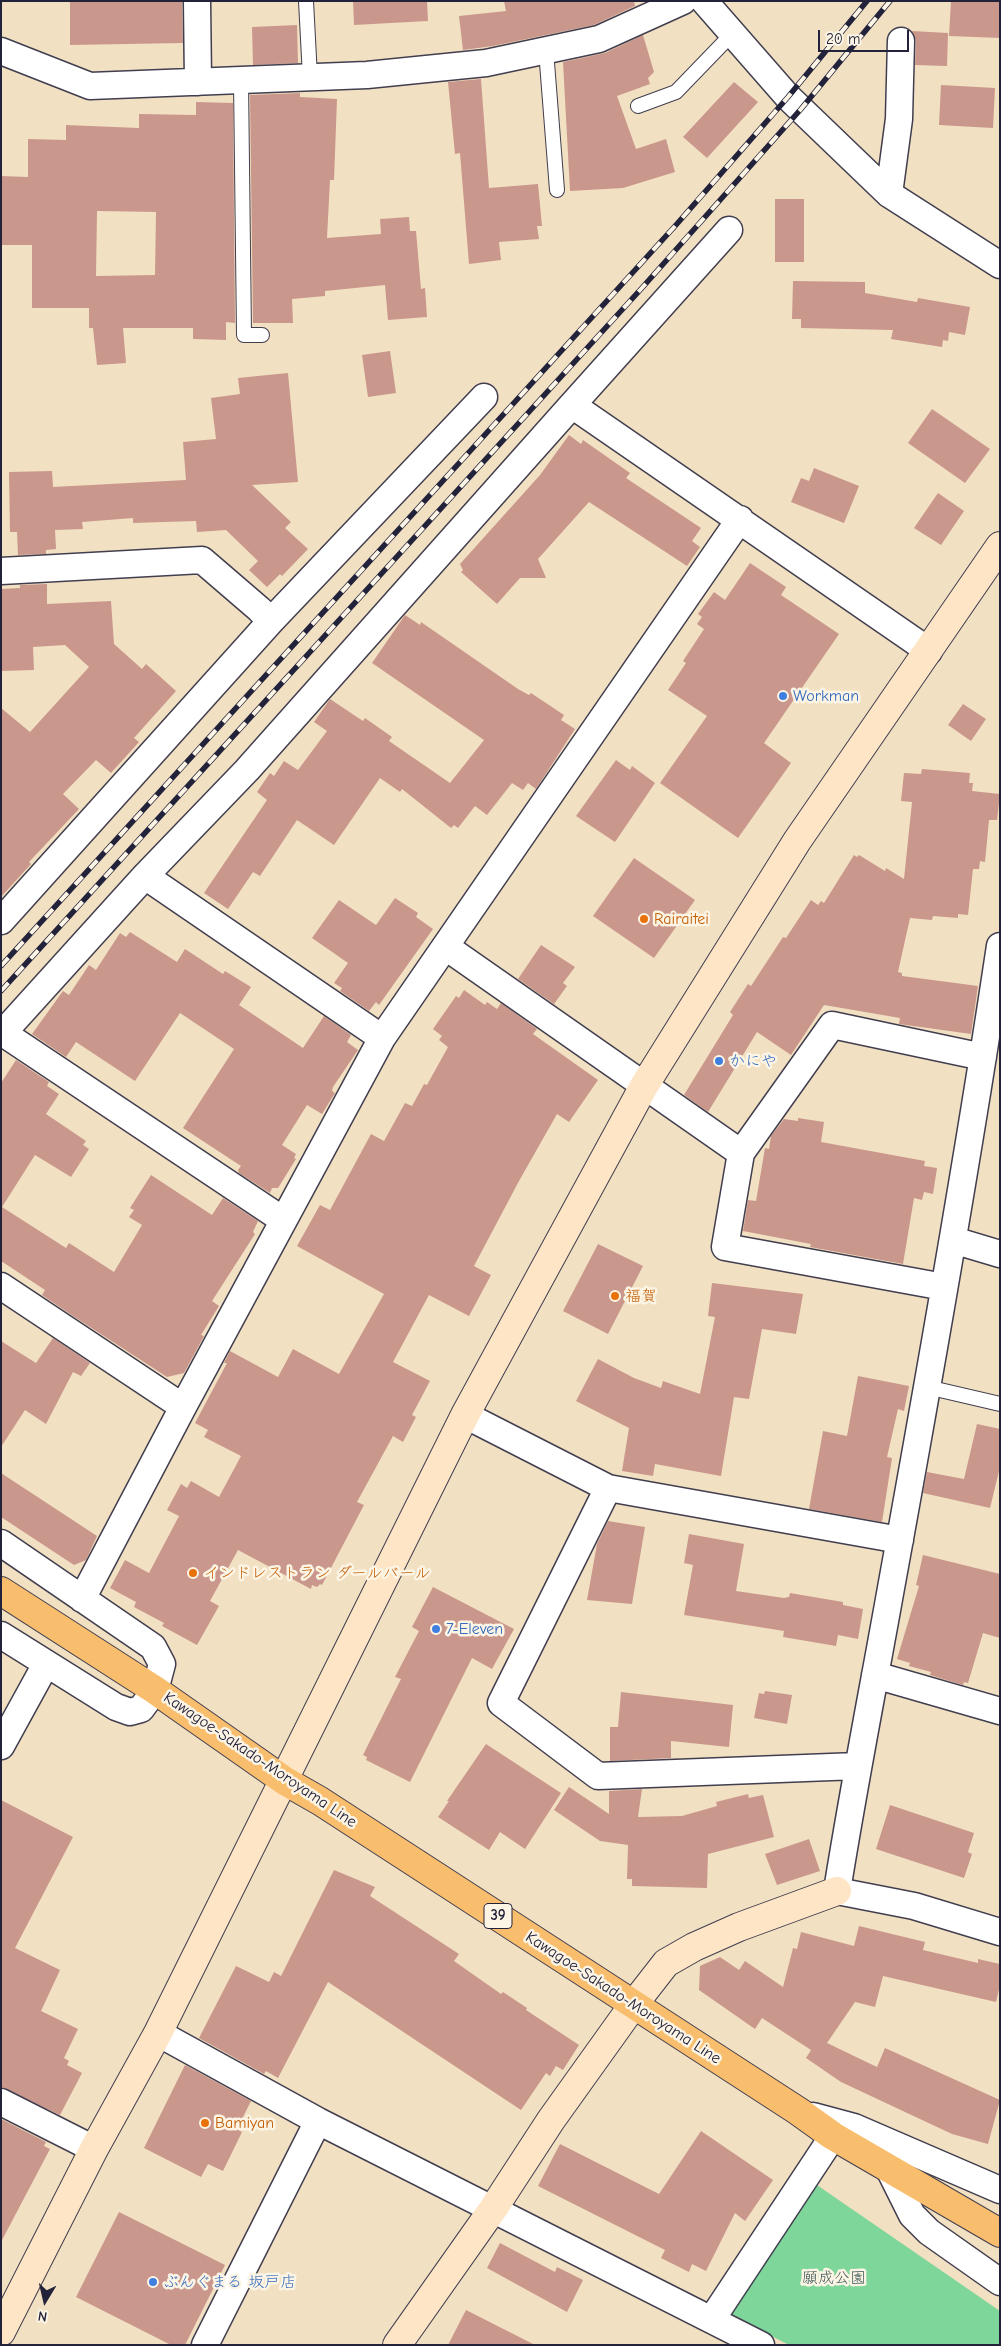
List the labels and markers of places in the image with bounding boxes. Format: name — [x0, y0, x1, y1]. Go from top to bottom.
place label: Workman — [793, 686, 859, 706]
marker: Workman — [777, 690, 789, 702]
place label: Rairaitei — [654, 909, 709, 929]
marker: Rairaitei — [638, 913, 650, 925]
place label: かにや — [729, 1051, 777, 1071]
marker: かにや — [713, 1055, 725, 1067]
place label: 福賀 — [625, 1286, 657, 1306]
marker: 福賀 — [609, 1290, 621, 1302]
place label: インドレストラン ダールバール — [203, 1563, 431, 1583]
marker: インドレストラン ダールバール — [187, 1567, 199, 1579]
place label: 7-Eleven — [446, 1619, 503, 1639]
marker: 7-Eleven — [430, 1623, 442, 1635]
place label: Bamiyan — [215, 2113, 274, 2133]
marker: Bamiyan — [199, 2117, 211, 2129]
place label: ぶんぐまる 坂戸店 — [163, 2272, 296, 2292]
marker: ぶんぐまる 坂戸店 — [147, 2276, 159, 2288]

